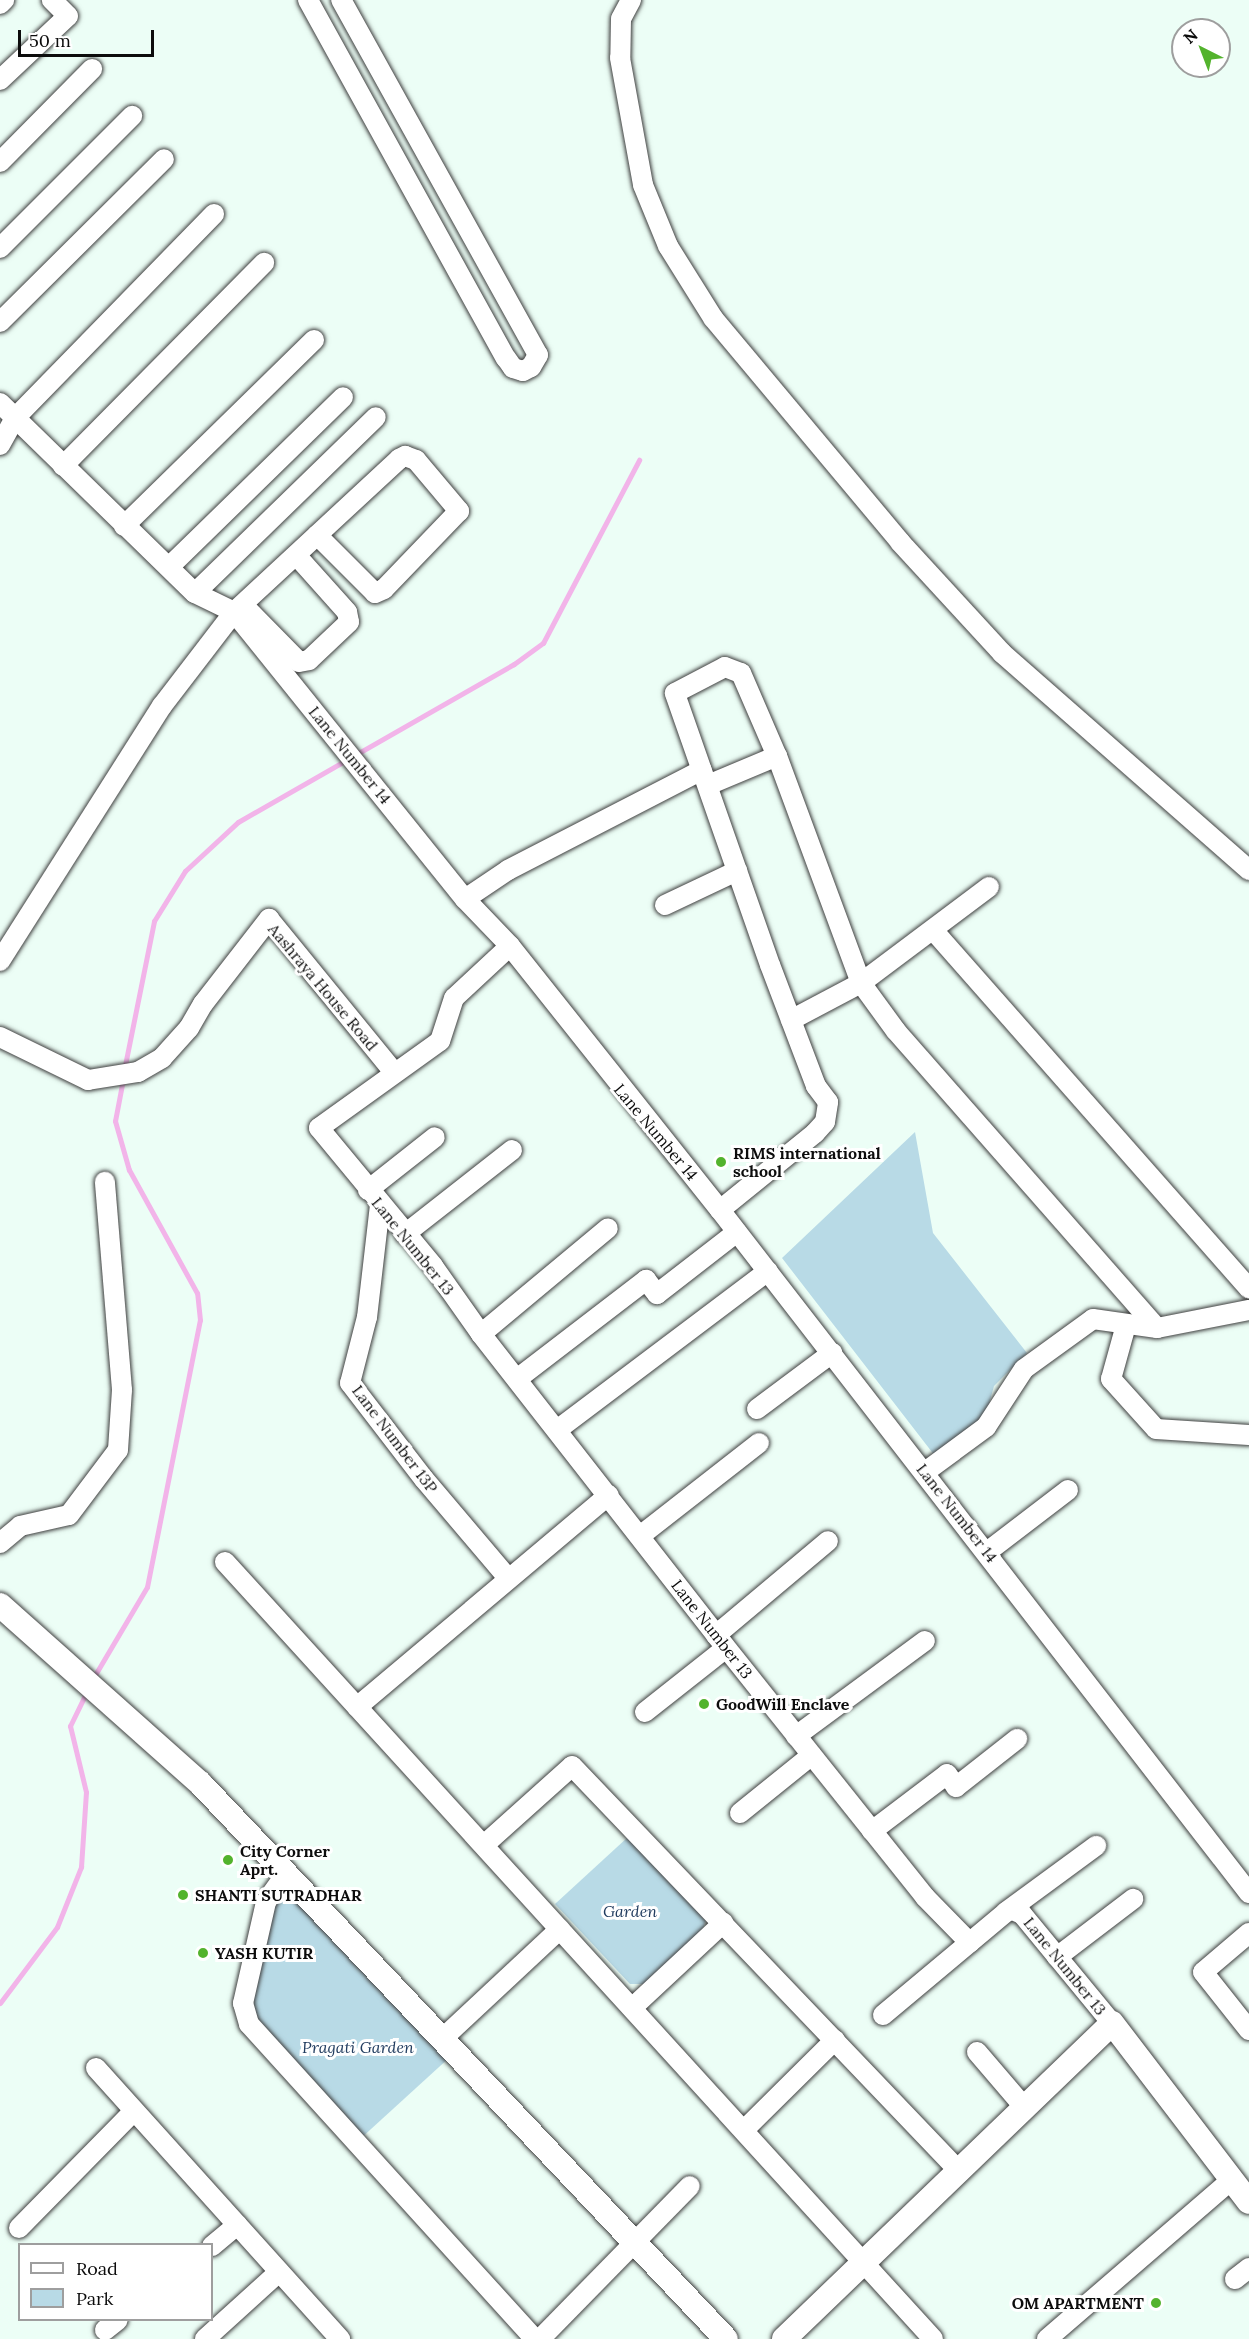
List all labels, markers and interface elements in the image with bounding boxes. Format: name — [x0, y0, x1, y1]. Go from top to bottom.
scale bar — [21, 18, 158, 56]
north arrow — [1171, 18, 1231, 78]
text: N — [1179, 25, 1202, 48]
text: 50 m — [29, 29, 71, 52]
street label: Lane Number 14 — [305, 702, 395, 808]
street label: Aashraya House Road — [264, 920, 382, 1054]
street label: Lane Number 14 — [610, 1080, 702, 1184]
place label: RIMS international school — [733, 1143, 881, 1181]
marker: RIMS international school — [714, 1155, 728, 1169]
street label: Lane Number 13 — [368, 1193, 458, 1299]
street label: Lane Number 13P — [348, 1381, 442, 1497]
street label: Lane Number 14 — [912, 1460, 1002, 1566]
street label: Lane Number 13 — [667, 1576, 757, 1682]
place label: GoodWill Enclave — [716, 1694, 849, 1714]
marker: GoodWill Enclave — [697, 1697, 711, 1711]
place label: City Corner Aprt. — [240, 1841, 330, 1879]
marker: City Corner Aprt. — [221, 1853, 235, 1867]
place label: SHANTI SUTRADHAR — [195, 1885, 362, 1905]
marker: SHANTI SUTRADHAR — [176, 1888, 190, 1902]
park label: Garden — [603, 1901, 657, 1921]
street label: Lane Number 13 — [1020, 1913, 1110, 2019]
place label: YASH KUTIR — [215, 1943, 313, 1963]
marker: YASH KUTIR — [196, 1946, 210, 1960]
park label: Pragati Garden — [302, 2037, 414, 2057]
legend — [18, 2243, 213, 2321]
text: Road — [76, 2257, 118, 2280]
text: Park — [76, 2287, 113, 2310]
place label: OM APARTMENT — [1012, 2293, 1144, 2313]
marker: OM APARTMENT — [1149, 2296, 1163, 2310]

